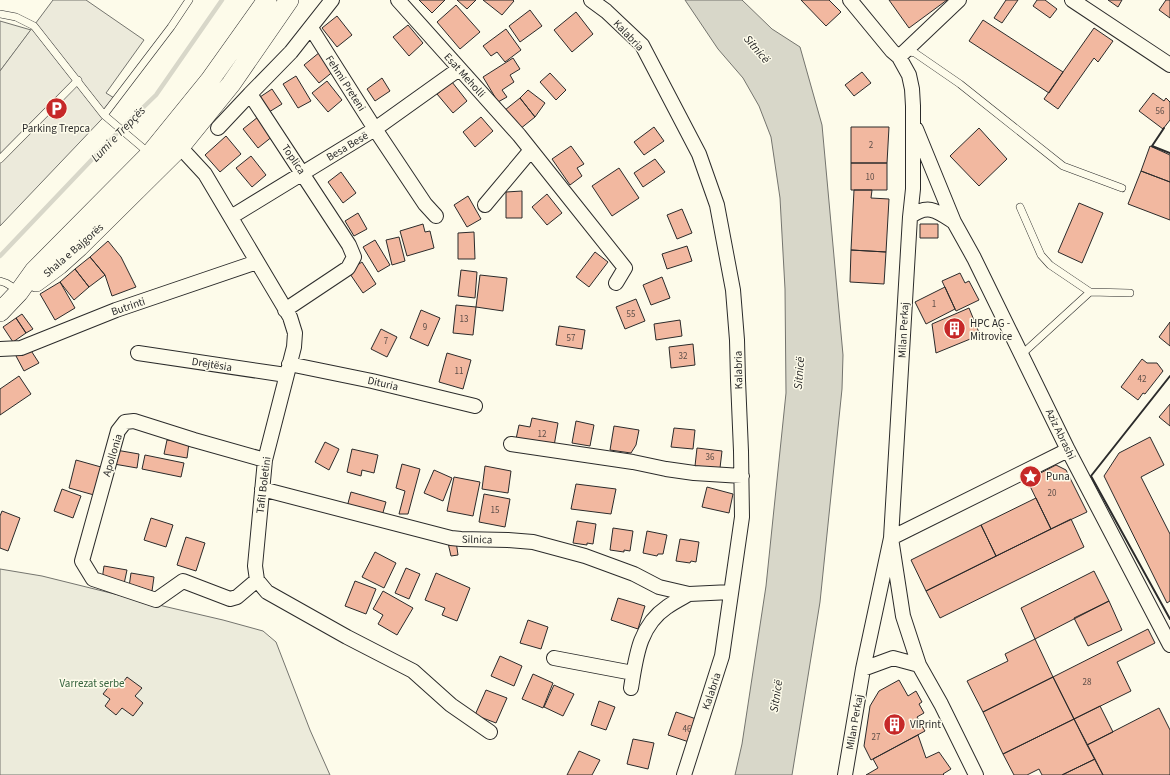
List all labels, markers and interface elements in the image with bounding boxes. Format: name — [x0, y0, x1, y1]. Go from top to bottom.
street label: Kalabria — [610, 16, 647, 54]
water label: Sitnicë — [739, 31, 774, 67]
street label: Esat Meholli — [441, 50, 489, 101]
street label: Fehmi Preteni — [322, 52, 369, 114]
parking icon: Parking Trepca — [43, 95, 69, 121]
water label: Lumi e Trepçës — [87, 103, 149, 166]
house number: 56 — [1156, 105, 1165, 118]
place label: Parking Trepca — [22, 121, 90, 136]
street label: Besa Besë — [324, 128, 371, 165]
house number: 2 — [869, 139, 874, 152]
street label: Toplica — [278, 141, 309, 177]
house number: 10 — [866, 171, 875, 184]
street label: Shala e Bajgorës — [40, 220, 107, 281]
street label: Butrinti — [109, 294, 147, 319]
house number: 1 — [932, 298, 936, 311]
street label: Milan Perkaj — [895, 302, 912, 358]
house number: 55 — [627, 308, 636, 321]
house number: 13 — [460, 313, 469, 326]
building icon: HPC AG - Mitrovice — [942, 316, 968, 342]
place label: HPC AG - Mitrovice — [970, 316, 1013, 344]
house number: 9 — [423, 321, 428, 334]
house number: 57 — [567, 332, 576, 345]
house number: 7 — [384, 335, 389, 348]
house number: 32 — [679, 350, 688, 363]
street label: Kalabria — [731, 351, 746, 389]
street label: Drejtësia — [191, 354, 233, 375]
water label: Sitnicë — [790, 356, 809, 390]
house number: 11 — [455, 365, 463, 378]
street label: Dituria — [366, 373, 400, 394]
house number: 42 — [1138, 373, 1147, 386]
street label: Aziz Abrashi — [1042, 406, 1079, 462]
house number: 12 — [538, 428, 547, 441]
street label: Apollonia — [99, 432, 126, 478]
house number: 36 — [706, 451, 715, 464]
street label: Tafil Boletini — [253, 456, 274, 514]
place icon: Puna — [1017, 463, 1043, 489]
place label: Puna — [1046, 469, 1070, 484]
house number: 20 — [1048, 487, 1057, 500]
house number: 15 — [491, 504, 500, 517]
street label: Silnica — [462, 532, 492, 547]
street label: Kalabria — [698, 671, 725, 712]
park label: Varrezat serbe — [59, 676, 125, 691]
house number: 28 — [1083, 676, 1092, 689]
water label: Sitnicë — [766, 678, 787, 714]
street label: Milan Perkaj — [842, 693, 867, 751]
building icon: VIPrint — [881, 711, 907, 737]
place label: VIPrint — [910, 717, 941, 732]
house number: 46 — [683, 723, 692, 736]
house number: 27 — [872, 731, 881, 744]

